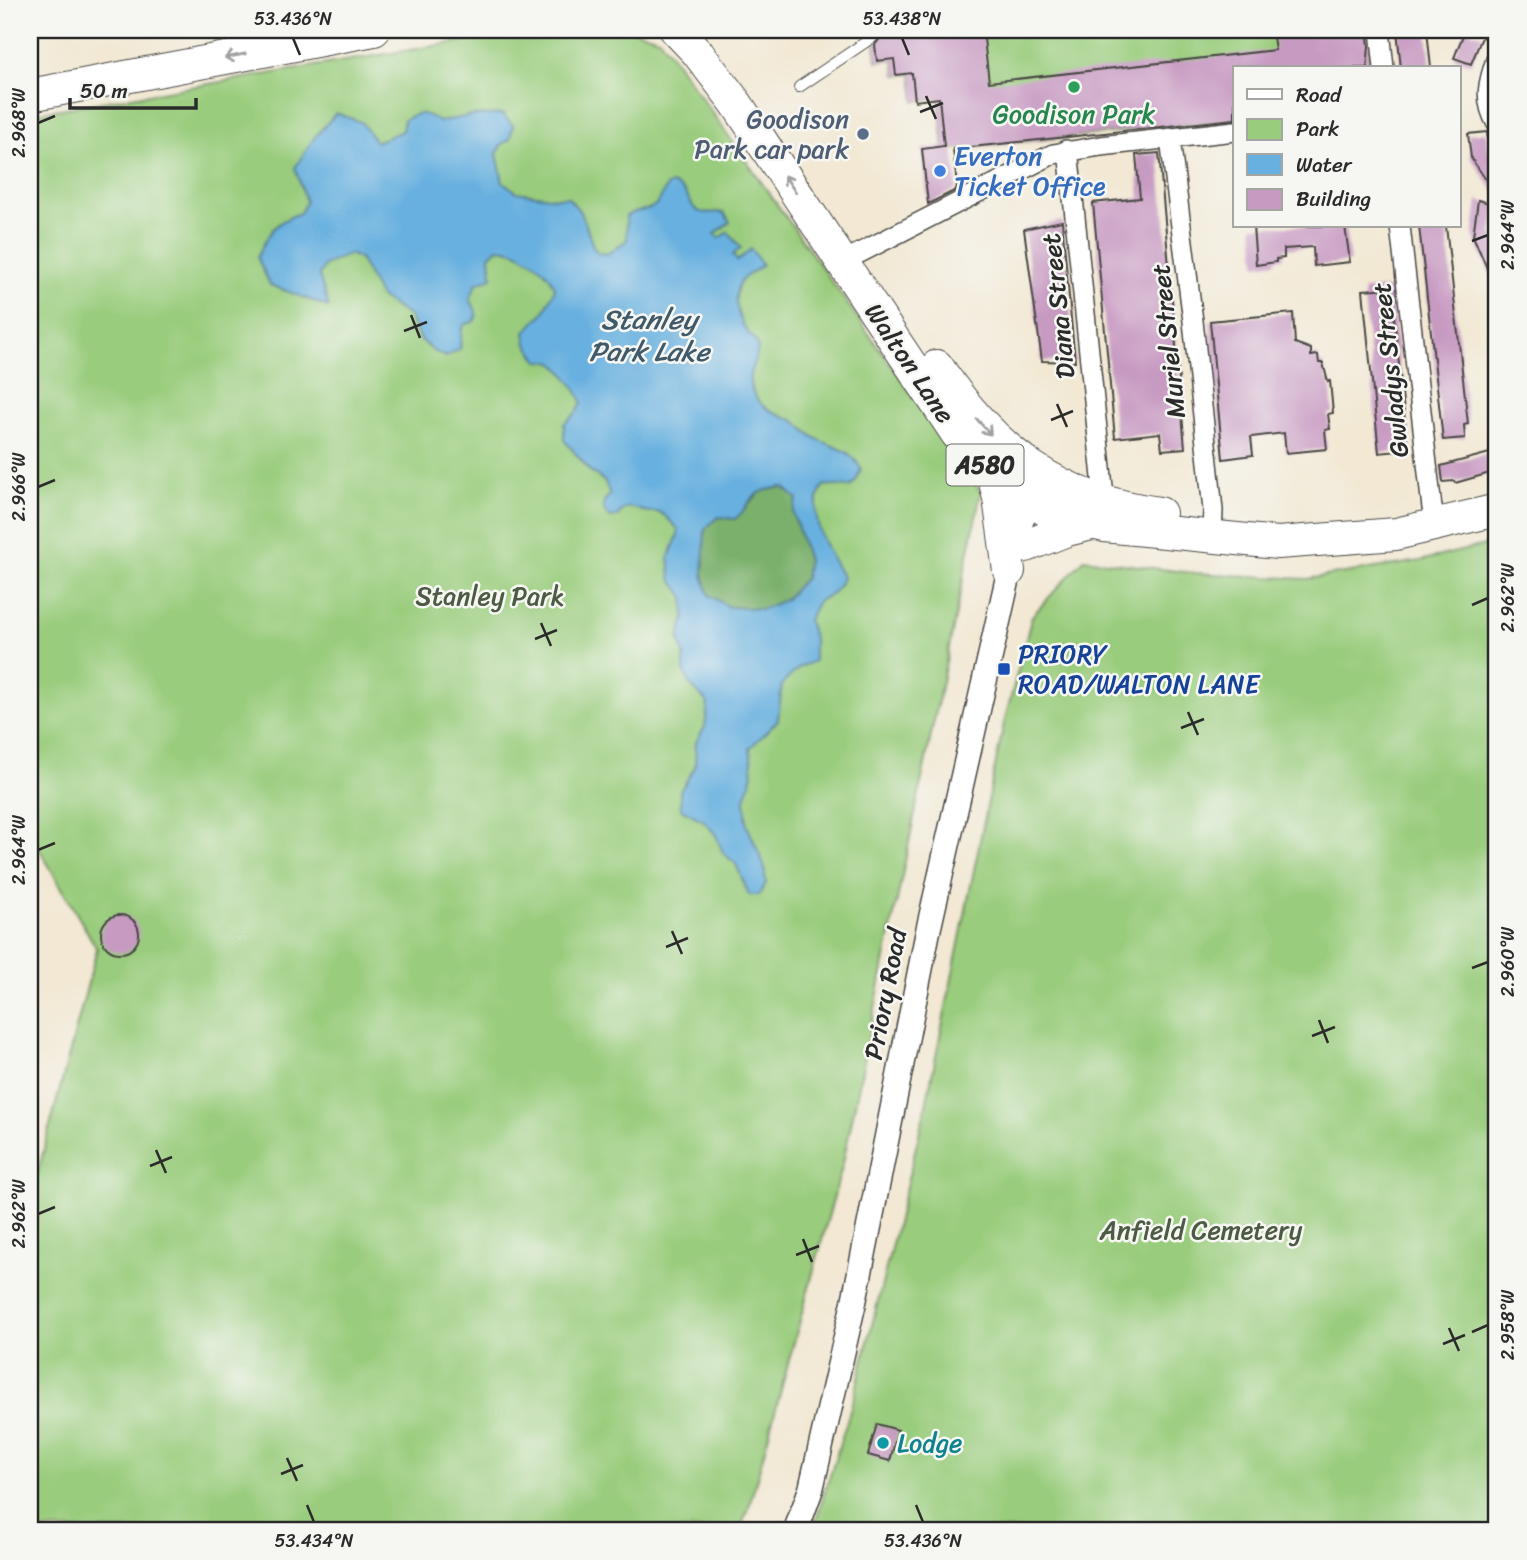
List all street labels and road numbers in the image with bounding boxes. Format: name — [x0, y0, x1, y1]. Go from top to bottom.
street label: Diana Street — [1027, 231, 1089, 381]
street label: Muriel Street — [1137, 261, 1199, 421]
street label: Gwladys Street — [1358, 280, 1422, 460]
street label: Walton Lane — [852, 293, 968, 433]
road number: A580 — [946, 444, 1024, 486]
street label: Priory Road — [850, 922, 921, 1064]

